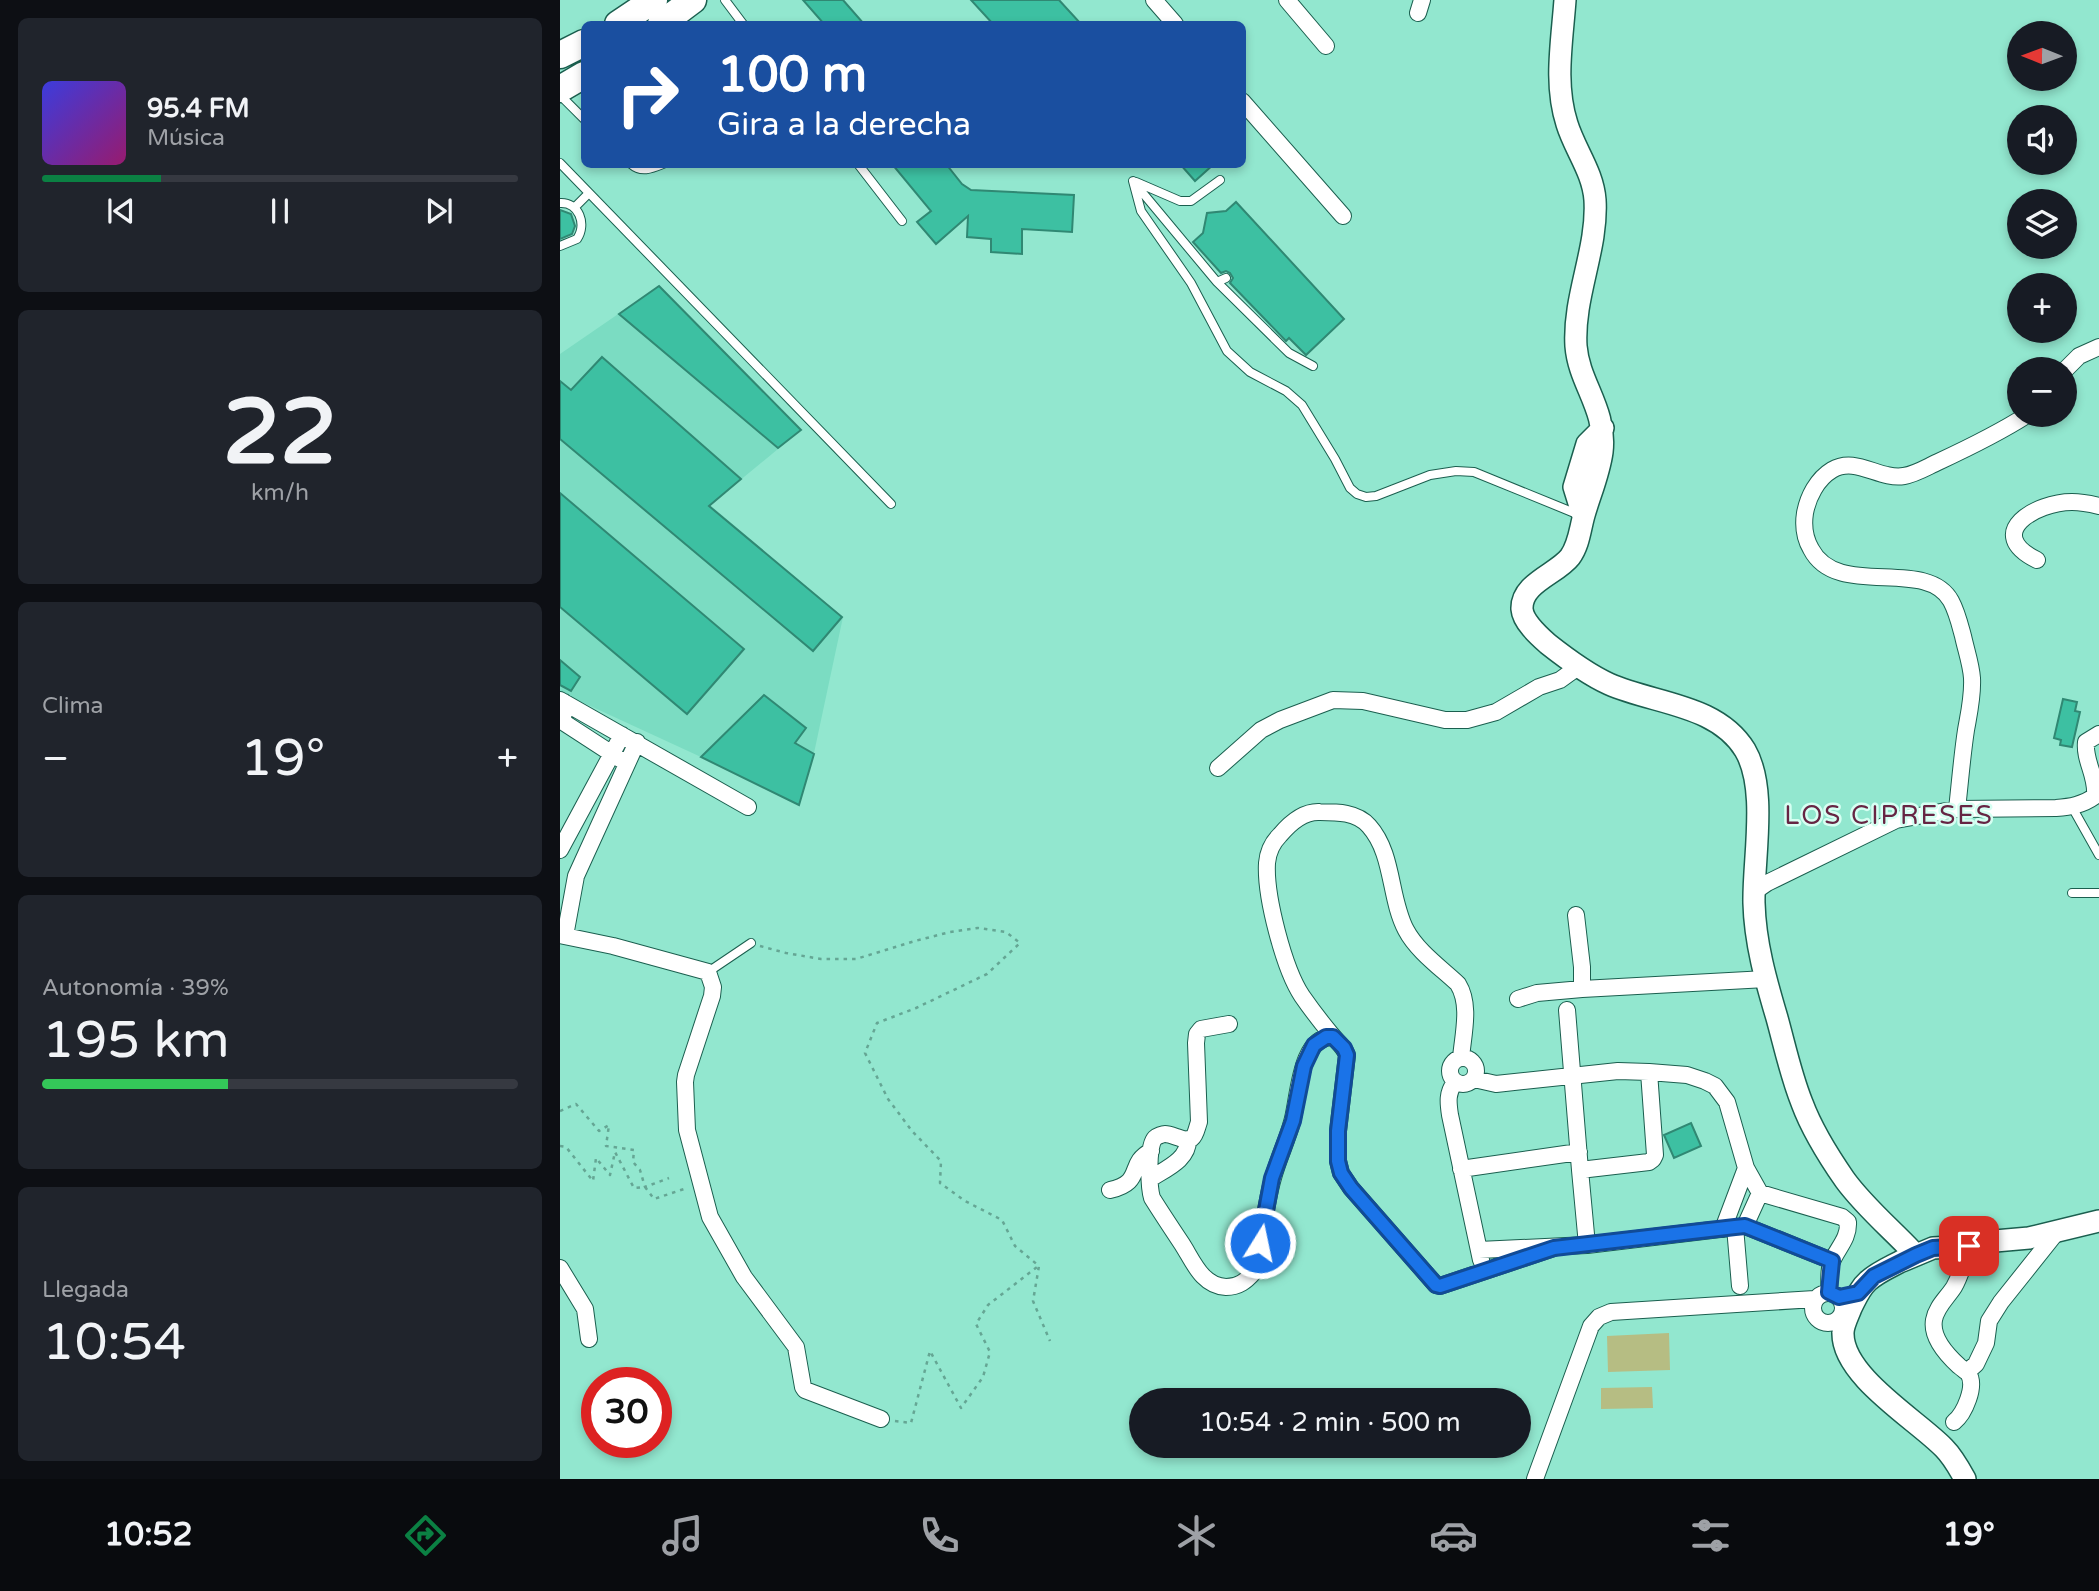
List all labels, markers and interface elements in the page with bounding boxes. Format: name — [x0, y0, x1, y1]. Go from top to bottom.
north arrow — [2007, 21, 2077, 91]
map controls — [2007, 21, 2077, 427]
text: 100 m — [717, 46, 867, 105]
icon: right — [602, 49, 693, 140]
text: 95.4 FM — [147, 93, 250, 124]
button: sound — [2007, 105, 2077, 175]
text: Gira a la derecha — [717, 106, 971, 144]
text: Música — [147, 124, 225, 152]
button: layers — [2007, 189, 2077, 259]
icon: previous — [102, 192, 140, 230]
icon: pause — [261, 192, 299, 230]
icon: next — [420, 192, 458, 230]
button: + — [2007, 273, 2077, 343]
button: − — [2007, 357, 2077, 427]
text: 22 — [223, 378, 337, 488]
text: km/h — [251, 479, 309, 507]
text: Clima — [42, 692, 103, 720]
text: 19° — [240, 727, 325, 790]
text: − — [42, 736, 69, 782]
text: + — [497, 736, 518, 782]
district label: LOS CIPRESES — [1784, 800, 1994, 831]
text: Autonomía · 39% — [42, 974, 229, 1002]
text: 195 km — [42, 1009, 230, 1072]
position arrow — [1223, 1206, 1297, 1280]
pin — [1939, 1216, 1999, 1276]
icon: arrive — [1950, 1227, 1988, 1265]
text: Llegada — [42, 1276, 129, 1304]
text: 10:54 — [42, 1311, 186, 1374]
speed limit sign: 30 — [581, 1367, 672, 1458]
text: 10:54 · 2 min · 500 m — [1199, 1407, 1461, 1438]
icon: directions — [401, 1511, 450, 1560]
icon: music — [658, 1511, 707, 1560]
icon: phone — [915, 1511, 964, 1560]
icon: climate — [1172, 1511, 1221, 1560]
icon: car — [1429, 1511, 1478, 1560]
icon: filters — [1686, 1511, 1735, 1560]
text: 10:52 — [104, 1516, 193, 1554]
text: 19° — [1943, 1516, 1995, 1554]

